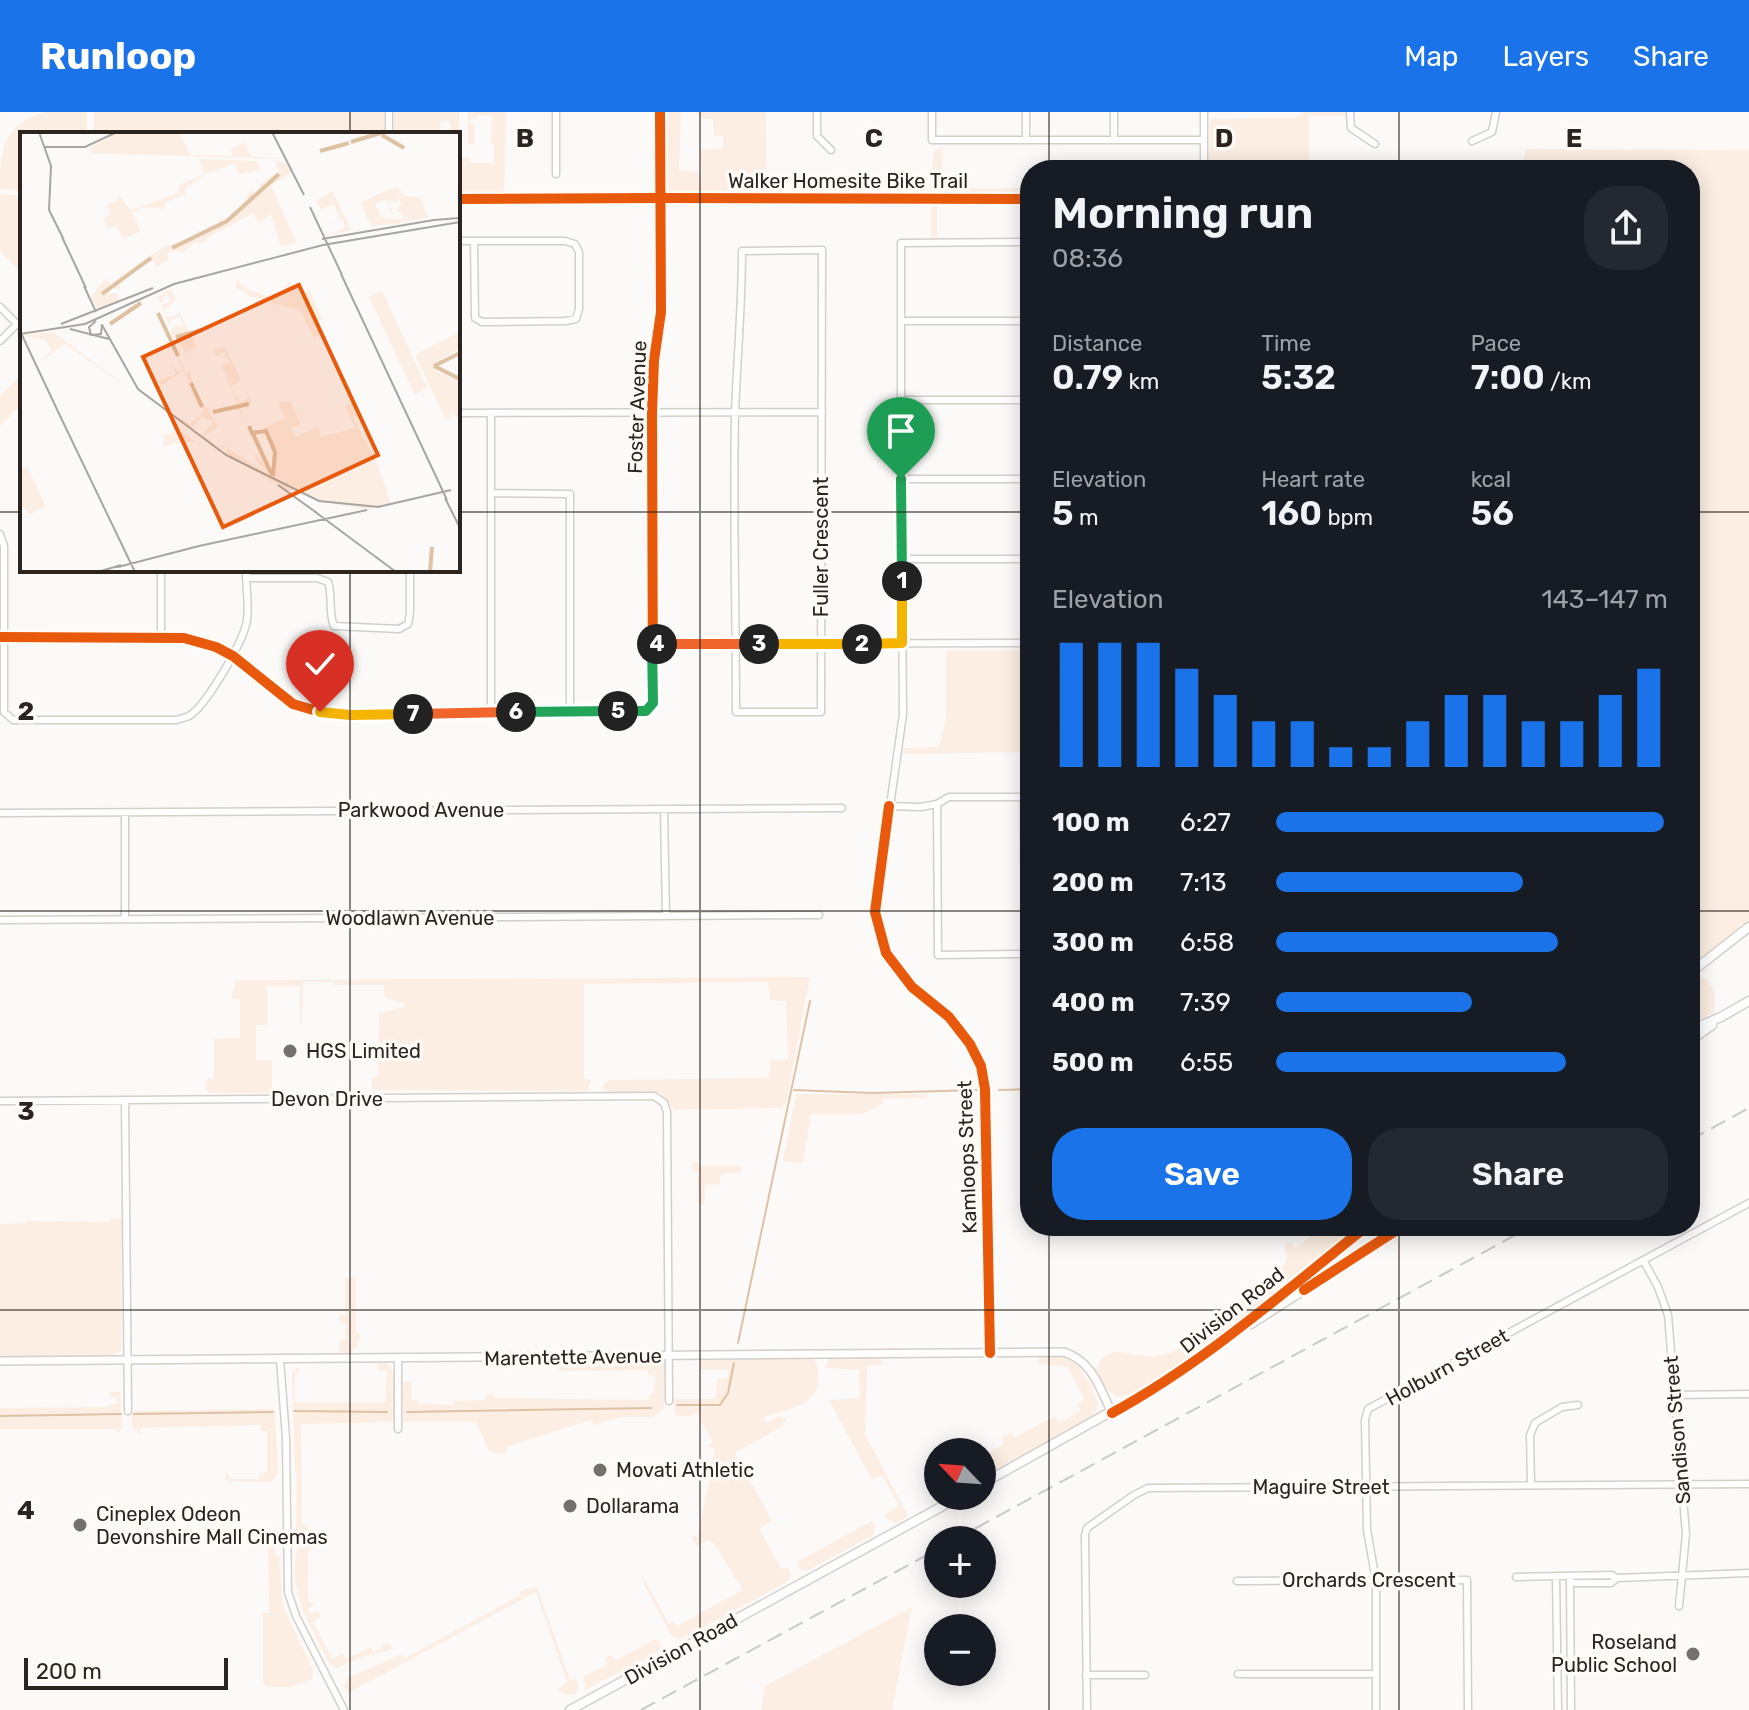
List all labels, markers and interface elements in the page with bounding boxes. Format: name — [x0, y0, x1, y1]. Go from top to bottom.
text: Runloop — [40, 33, 196, 79]
text: Map — [1404, 40, 1459, 73]
text: Layers — [1503, 40, 1589, 73]
text: Share — [1633, 40, 1709, 73]
text: B — [516, 123, 534, 154]
text: C — [865, 123, 883, 154]
text: D — [1215, 123, 1233, 154]
text: E — [1566, 123, 1582, 154]
inset map — [20, 132, 460, 572]
street label: Walker Homesite Bike Trail — [728, 169, 968, 193]
button: share — [1584, 186, 1668, 270]
text: Morning run — [1052, 187, 1313, 239]
text: 08:36 — [1052, 243, 1123, 274]
text: Distance — [1052, 330, 1142, 357]
text: Time — [1261, 330, 1311, 357]
text: Pace — [1471, 330, 1521, 357]
street label: Foster Avenue — [623, 340, 651, 474]
text: 0.79 — [1052, 357, 1123, 398]
text: 5:32 — [1261, 357, 1336, 398]
text: 7:00 — [1471, 357, 1545, 398]
text: km — [1123, 368, 1159, 395]
text: /km — [1545, 368, 1592, 395]
pin — [867, 397, 935, 479]
icon: arrive — [879, 409, 923, 453]
text: Elevation — [1052, 466, 1146, 493]
text: Heart rate — [1261, 466, 1365, 493]
text: kcal — [1471, 466, 1511, 493]
street label: Fuller Crescent — [809, 477, 833, 617]
text: 5 — [1052, 493, 1074, 534]
text: 160 — [1261, 493, 1322, 534]
text: 56 — [1471, 493, 1514, 534]
text: m — [1074, 504, 1098, 531]
text: bpm — [1322, 504, 1373, 531]
pin: 1 — [882, 561, 922, 601]
text: 1 — [897, 567, 907, 594]
text: Elevation — [1052, 584, 1163, 615]
text: 143–147 m — [1541, 584, 1668, 615]
pin: 4 — [637, 624, 677, 664]
pin: 3 — [739, 624, 779, 664]
pin: 2 — [842, 624, 882, 664]
pin — [286, 630, 354, 712]
text: 4 — [649, 630, 665, 657]
text: 3 — [752, 630, 766, 657]
text: 2 — [855, 630, 869, 657]
icon: check — [298, 642, 342, 686]
pin: 5 — [598, 691, 638, 731]
pin: 6 — [496, 692, 536, 732]
pin: 7 — [393, 694, 433, 734]
text: 2 — [18, 696, 34, 727]
text: 5 — [611, 697, 625, 724]
text: 6 — [509, 698, 523, 725]
text: 7 — [407, 700, 419, 727]
street label: Parkwood Avenue — [338, 798, 504, 822]
text: 100 m — [1052, 807, 1130, 838]
text: 6:27 — [1180, 807, 1231, 838]
text: 200 m — [1052, 867, 1134, 898]
text: 7:13 — [1180, 867, 1227, 898]
street label: Woodlawn Avenue — [326, 906, 494, 930]
text: 300 m — [1052, 927, 1134, 958]
text: 6:58 — [1180, 927, 1234, 958]
text: 400 m — [1052, 987, 1134, 1018]
text: 7:39 — [1180, 987, 1231, 1018]
place label: HGS Limited — [306, 1039, 421, 1063]
marker: HGS Limited — [281, 1042, 299, 1060]
text: 500 m — [1052, 1047, 1134, 1078]
text: 6:55 — [1180, 1047, 1233, 1078]
street label: Kamloops Street — [952, 1080, 982, 1234]
street label: Devon Drive — [271, 1087, 383, 1111]
text: 3 — [17, 1096, 35, 1127]
button: Save — [1052, 1128, 1352, 1220]
button: Share — [1368, 1128, 1668, 1220]
street label: Division Road — [1175, 1262, 1289, 1358]
street label: Holburn Street — [1381, 1323, 1513, 1411]
street label: Marentette Avenue — [484, 1343, 662, 1371]
street label: Sandison Street — [1659, 1355, 1695, 1505]
north arrow — [924, 1438, 996, 1510]
map controls — [924, 1438, 996, 1686]
place label: Movati Athletic — [616, 1458, 754, 1482]
marker: Movati Athletic — [591, 1461, 609, 1479]
street label: Maguire Street — [1252, 1475, 1390, 1499]
place label: Dollarama — [586, 1494, 679, 1518]
text: 4 — [17, 1495, 35, 1526]
marker: Dollarama — [561, 1497, 579, 1515]
place label: Cineplex Odeon Devonshire Mall Cinemas — [96, 1502, 328, 1549]
marker: Cineplex Odeon Devonshire Mall Cinemas — [71, 1516, 89, 1534]
button: + — [924, 1526, 996, 1598]
street label: Orchards Crescent — [1282, 1568, 1456, 1592]
street label: Division Road — [620, 1608, 742, 1690]
button: − — [924, 1614, 996, 1686]
place label: Roseland Public School — [1551, 1630, 1677, 1677]
marker: Roseland Public School — [1684, 1645, 1702, 1663]
scale bar — [24, 1654, 228, 1690]
text: 200 m — [36, 1658, 102, 1685]

